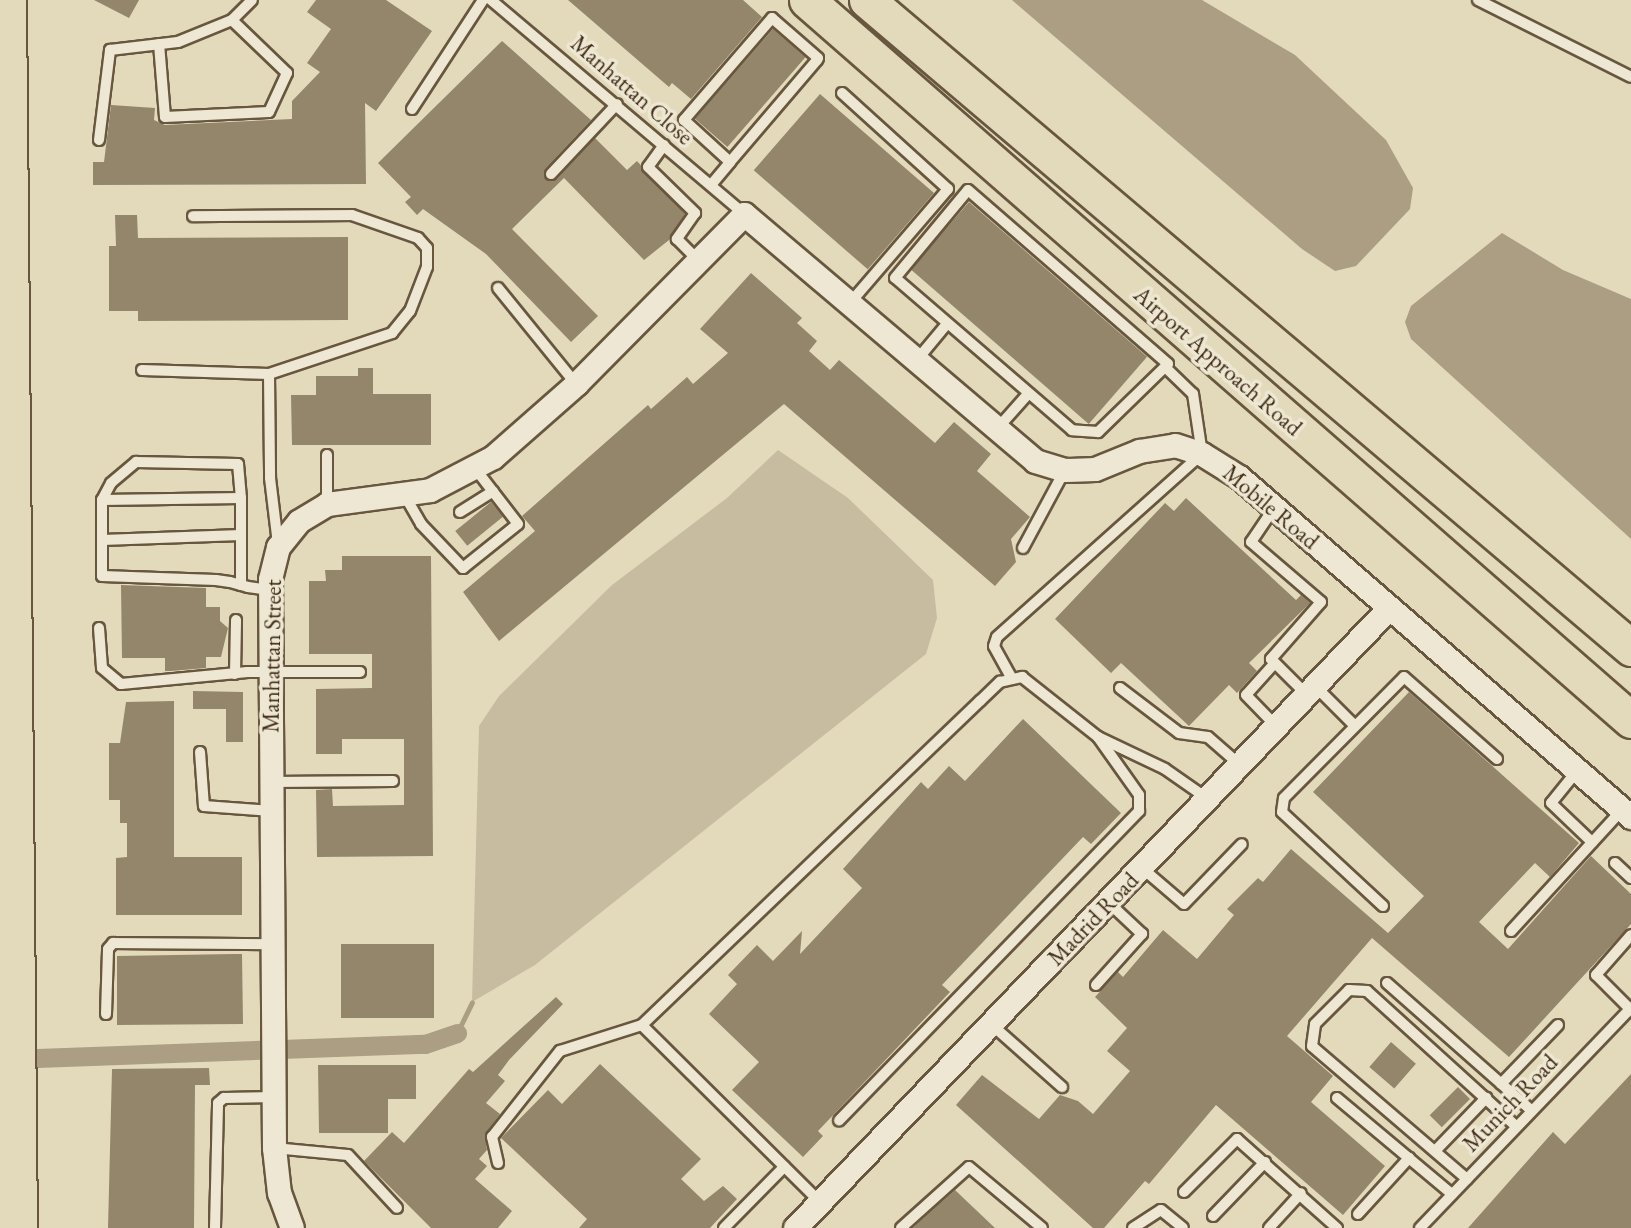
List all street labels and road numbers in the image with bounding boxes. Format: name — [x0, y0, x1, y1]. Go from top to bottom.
street label: Manhattan Close — [565, 30, 699, 150]
street label: Airport Approach Road — [1128, 281, 1308, 441]
street label: Mobile Road — [1218, 459, 1324, 555]
street label: Manhattan Street — [257, 579, 287, 733]
street label: Madrid Road — [1042, 867, 1144, 971]
street label: Munich Road — [1457, 1049, 1563, 1157]

